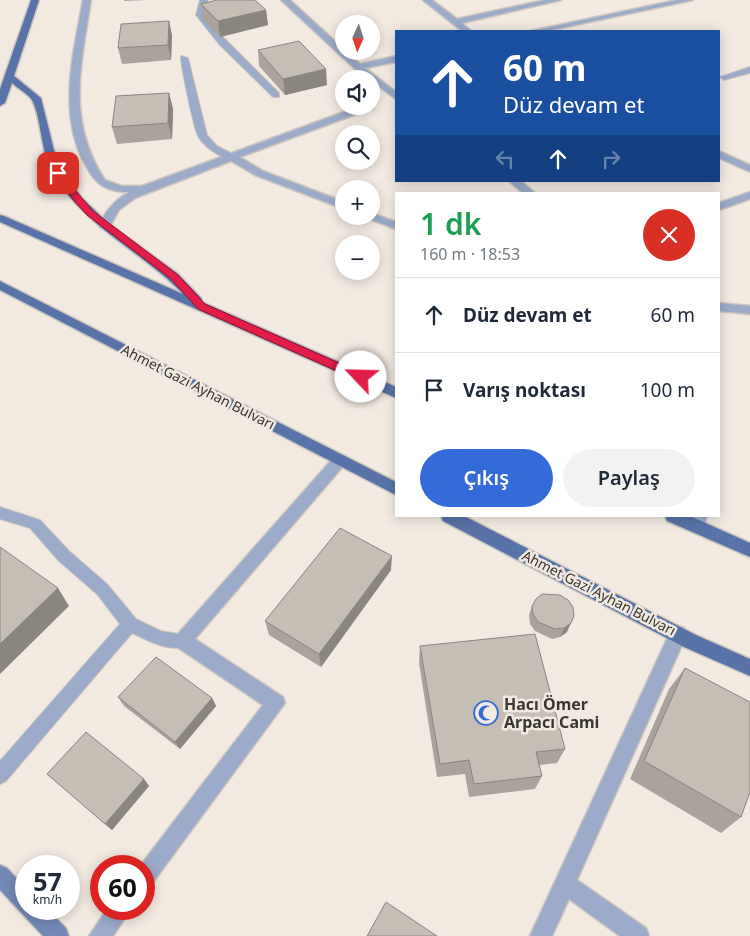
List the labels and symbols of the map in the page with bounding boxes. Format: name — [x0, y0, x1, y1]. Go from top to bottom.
north arrow — [335, 15, 380, 60]
pin — [37, 152, 79, 194]
street label: Ahmet Gazi Ayhan Bulvarı — [118, 340, 278, 434]
position arrow — [334, 350, 386, 402]
street label: Ahmet Gazi Ayhan Bulvarı — [519, 546, 679, 640]
place label: Hacı Ömer Arpacı Cami — [504, 693, 599, 733]
mosque icon: Hacı Ömer Arpacı Cami — [473, 700, 499, 726]
speed limit sign: 60 — [90, 855, 155, 920]

